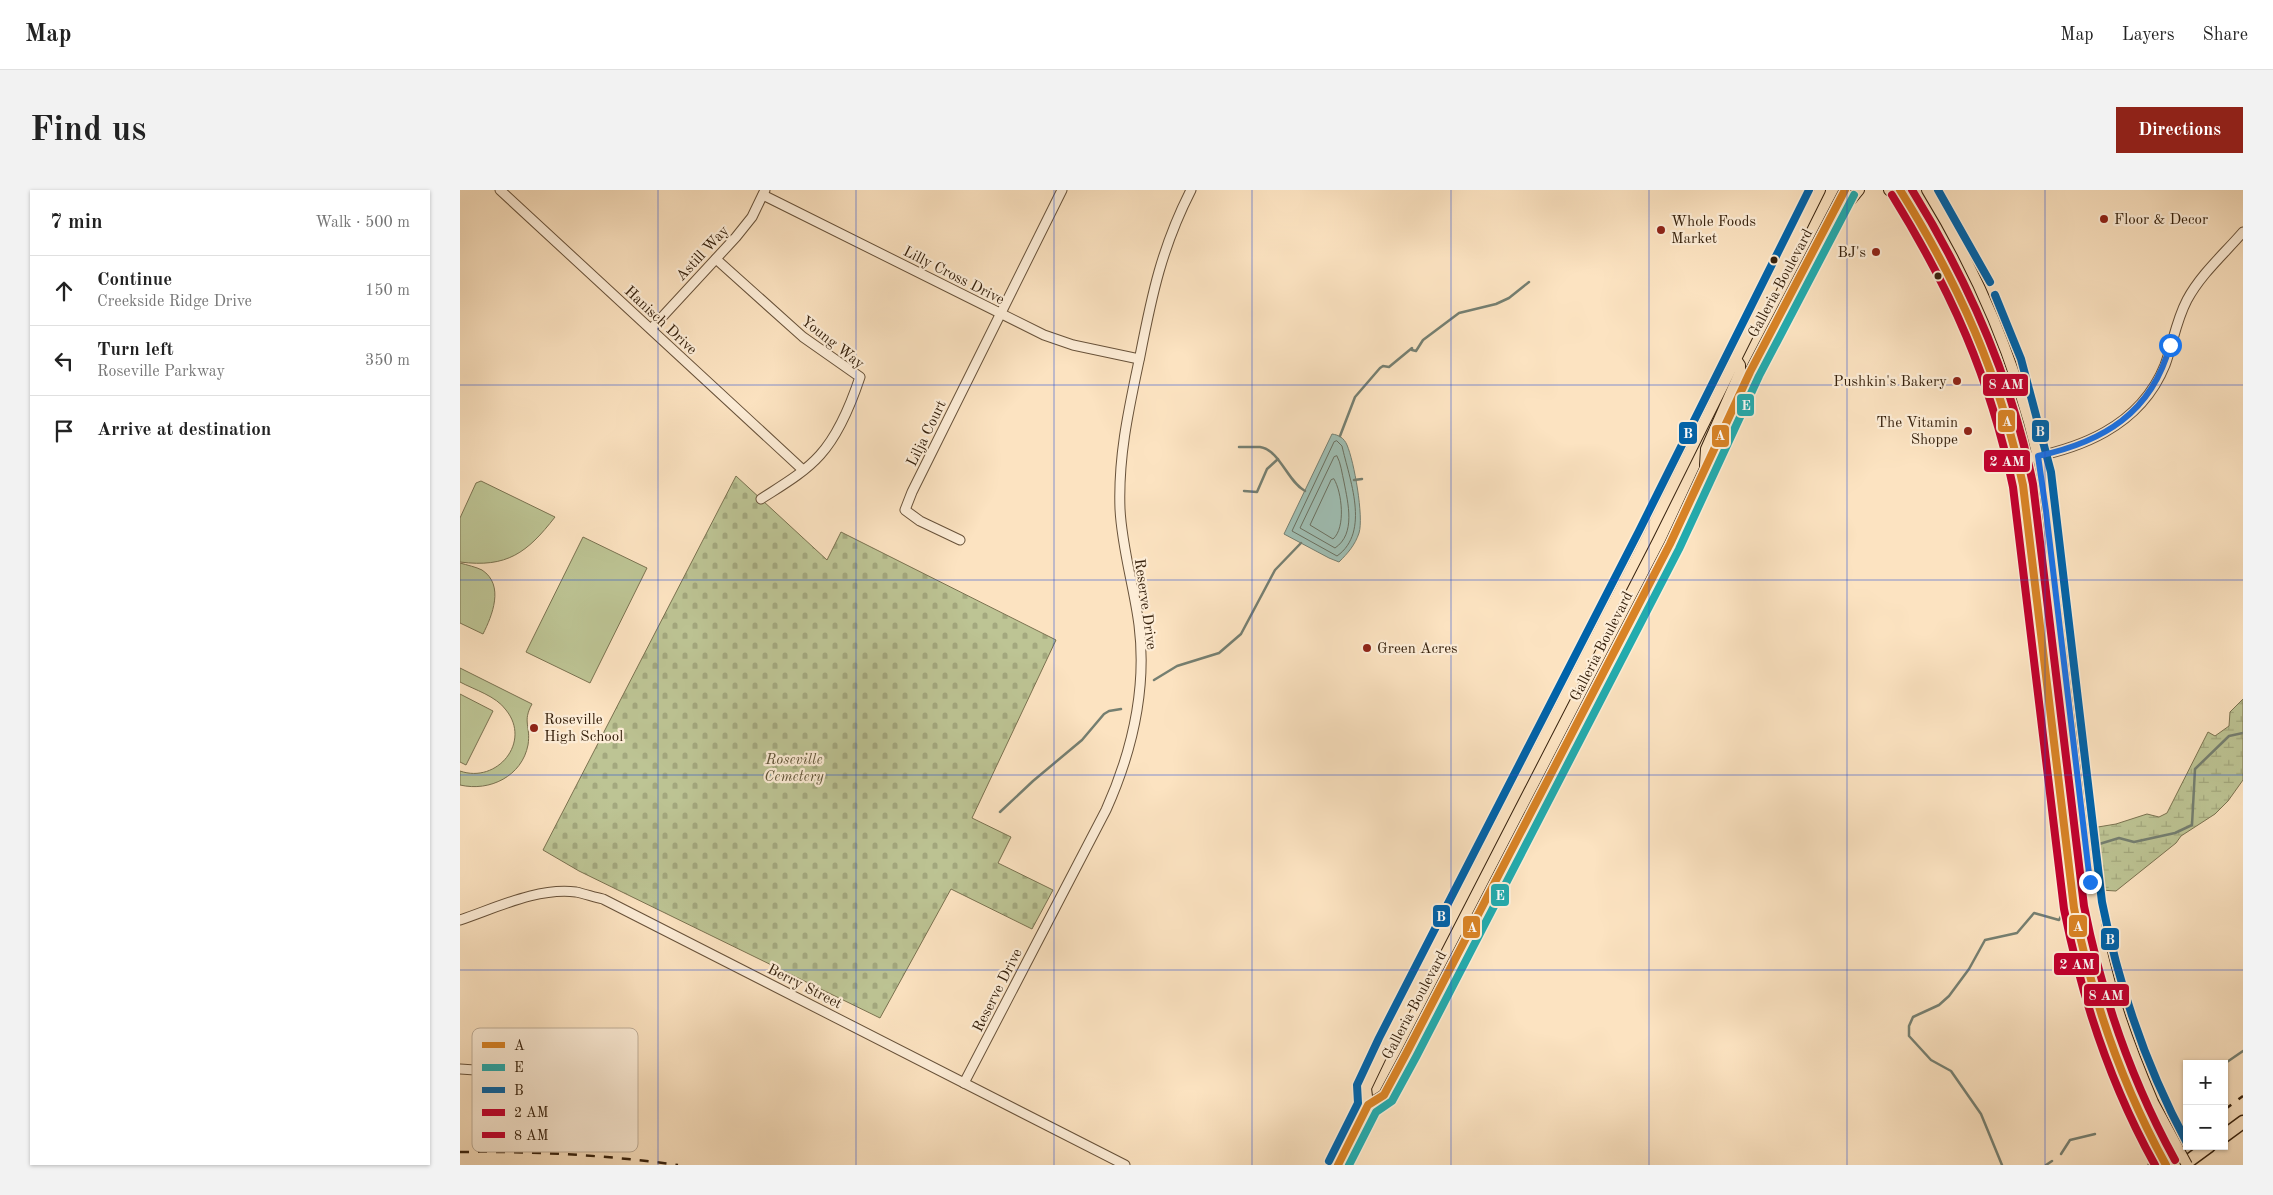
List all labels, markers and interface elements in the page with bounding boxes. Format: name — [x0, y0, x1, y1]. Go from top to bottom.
text: Map — [25, 23, 72, 47]
text: Map — [2060, 26, 2094, 44]
text: Layers — [2122, 26, 2174, 44]
text: Share — [2202, 26, 2248, 44]
button: Directions — [2116, 107, 2243, 153]
text: Find us — [30, 113, 146, 148]
text: 7 min — [50, 212, 103, 233]
marker: Floor & Decor — [2098, 213, 2110, 225]
place label: Floor & Decor — [2114, 213, 2208, 228]
text: Walk · 500 m — [315, 215, 410, 231]
place label: Whole Foods Market — [1671, 215, 1756, 247]
street label: Astill Way — [674, 223, 732, 285]
marker: Whole Foods Market — [1655, 224, 1667, 236]
street label: Galleria Boulevard — [1746, 227, 1816, 340]
street label: Lilly Cross Drive — [900, 244, 1006, 308]
place label: BJ's — [1837, 246, 1866, 261]
marker: BJ's — [1870, 246, 1882, 258]
unlabelled marker — [1769, 255, 1779, 265]
text: Continue — [97, 271, 172, 290]
unlabelled marker — [1933, 271, 1943, 281]
icon: ahead — [50, 277, 78, 305]
text: 150 m — [365, 283, 410, 299]
street label: Hanisch Drive — [621, 284, 699, 358]
text: Creekside Ridge Drive — [97, 294, 252, 310]
street label: Young Way — [798, 314, 867, 372]
route start — [2159, 334, 2182, 357]
text: Turn left — [97, 341, 174, 360]
icon: left — [50, 347, 78, 375]
text: 350 m — [365, 353, 410, 369]
text: Roseville Parkway — [97, 364, 225, 380]
line badge: 8 AM — [1982, 373, 2029, 397]
place label: Pushkin's Bakery — [1833, 375, 1947, 390]
marker: Pushkin's Bakery — [1951, 375, 1963, 387]
text: 8 AM — [1988, 378, 2024, 392]
line badge: E — [1736, 393, 1755, 417]
street label: Lilja Court — [905, 398, 950, 469]
text: E — [1741, 399, 1751, 413]
line badge: A — [1997, 409, 2016, 433]
text: A — [2002, 415, 2013, 429]
place label: The Vitamin Shoppe — [1876, 416, 1958, 448]
icon: arrive — [50, 417, 78, 445]
line badge: B — [2031, 419, 2050, 443]
text: Arrive at destination — [97, 421, 271, 440]
line badge: B — [1678, 421, 1698, 445]
line badge: A — [1711, 424, 1730, 448]
marker: The Vitamin Shoppe — [1962, 425, 1974, 437]
text: B — [2035, 425, 2045, 439]
text: B — [1683, 427, 1693, 441]
text: A — [1715, 429, 1726, 443]
line badge: 2 AM — [1983, 449, 2031, 473]
text: 2 AM — [1989, 455, 2025, 469]
street label: Reserve Drive — [1131, 558, 1158, 651]
street label: Galleria Boulevard — [1568, 589, 1636, 704]
marker: Green Acres — [1361, 642, 1373, 654]
place label: Green Acres — [1377, 642, 1458, 657]
place label: Roseville High School — [544, 713, 623, 745]
marker: Roseville High School — [528, 722, 540, 734]
park label: Roseville Cemetery — [764, 753, 824, 785]
route end — [2079, 871, 2102, 894]
line badge: E — [1490, 883, 1510, 907]
text: E — [1495, 889, 1505, 903]
line badge: B — [1432, 904, 1451, 928]
text: B — [1436, 910, 1446, 924]
line badge: A — [2068, 914, 2088, 938]
line badge: A — [1462, 915, 1481, 939]
text: A — [2073, 920, 2084, 934]
text: A — [1467, 921, 1478, 935]
line badge: B — [2100, 927, 2120, 951]
text: B — [2105, 933, 2115, 947]
street label: Reserve Drive — [971, 946, 1026, 1035]
street label: Galleria Boulevard — [1380, 949, 1450, 1062]
line badge: 2 AM — [2053, 952, 2100, 976]
text: 2 AM — [2059, 958, 2095, 972]
street label: Berry Street — [765, 962, 844, 1013]
line badge: 8 AM — [2083, 983, 2130, 1007]
text: 8 AM — [2088, 989, 2124, 1003]
legend — [472, 1028, 638, 1152]
text: A — [514, 1039, 525, 1053]
map controls — [2183, 1060, 2228, 1150]
button: + — [2183, 1060, 2228, 1105]
text: E — [514, 1061, 524, 1075]
text: B — [514, 1084, 524, 1098]
button: − — [2183, 1105, 2228, 1150]
text: 2 AM — [514, 1106, 549, 1120]
text: 8 AM — [514, 1129, 549, 1143]

